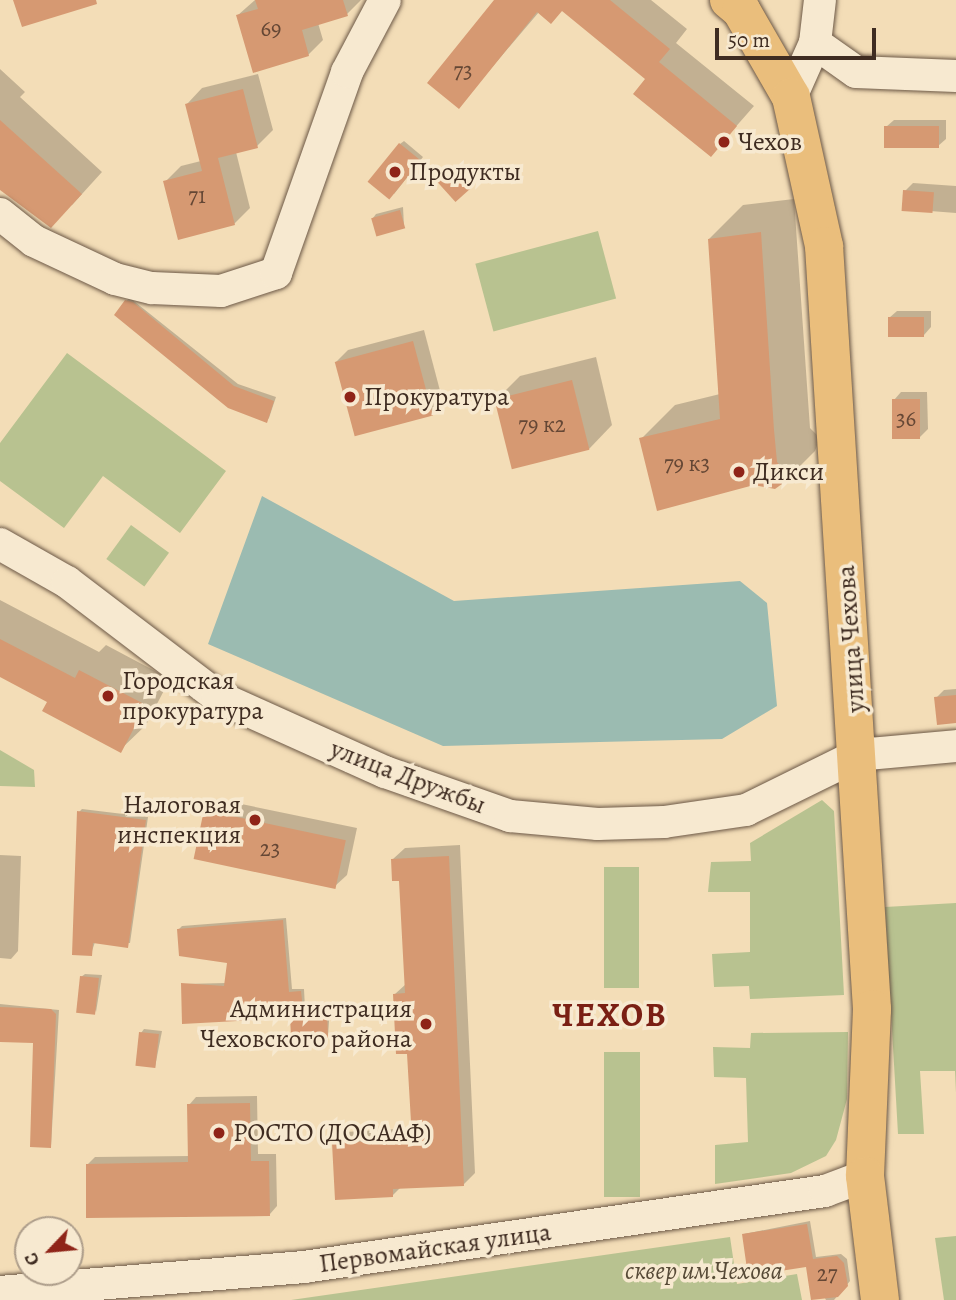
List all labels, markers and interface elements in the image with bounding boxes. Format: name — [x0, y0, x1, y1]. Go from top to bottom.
scale bar — [718, 14, 879, 58]
house number: 69 — [260, 15, 282, 43]
text: 50 m — [728, 26, 770, 54]
house number: 73 — [453, 57, 473, 85]
place label: Чехов — [738, 126, 802, 158]
marker: Чехов — [716, 134, 732, 150]
place label: Продукты — [409, 156, 521, 188]
marker: Продукты — [387, 164, 403, 180]
house number: 71 — [188, 182, 206, 210]
place label: Прокуратура — [364, 381, 509, 413]
marker: Прокуратура — [342, 389, 358, 405]
house number: 36 — [896, 405, 916, 433]
house number: 79 к2 — [518, 411, 566, 439]
house number: 79 к3 — [664, 450, 710, 478]
place label: Дикси — [753, 456, 824, 488]
marker: Дикси — [731, 464, 747, 480]
street label: улица Чехова — [830, 564, 872, 714]
place label: Городская прокуратура — [122, 665, 264, 726]
marker: Городская прокуратура — [100, 688, 116, 704]
street label: улица Дружбы — [326, 733, 490, 821]
place label: Налоговая инспекция — [117, 789, 241, 850]
marker: Налоговая инспекция — [247, 812, 263, 828]
house number: 23 — [260, 835, 280, 863]
place label: Администрация Чеховского района — [200, 993, 412, 1054]
district label: ЧЕХОВ — [553, 995, 667, 1035]
marker: Администрация Чеховского района — [418, 1016, 434, 1032]
place label: РОСТО (ДОСААФ) — [233, 1117, 431, 1149]
marker: РОСТО (ДОСААФ) — [211, 1125, 227, 1141]
north arrow — [14, 1216, 84, 1286]
street label: Первомайская улица — [317, 1216, 553, 1280]
text: С — [18, 1248, 46, 1270]
park label: сквер им.Чехова — [625, 1255, 783, 1287]
house number: 27 — [817, 1260, 837, 1288]

